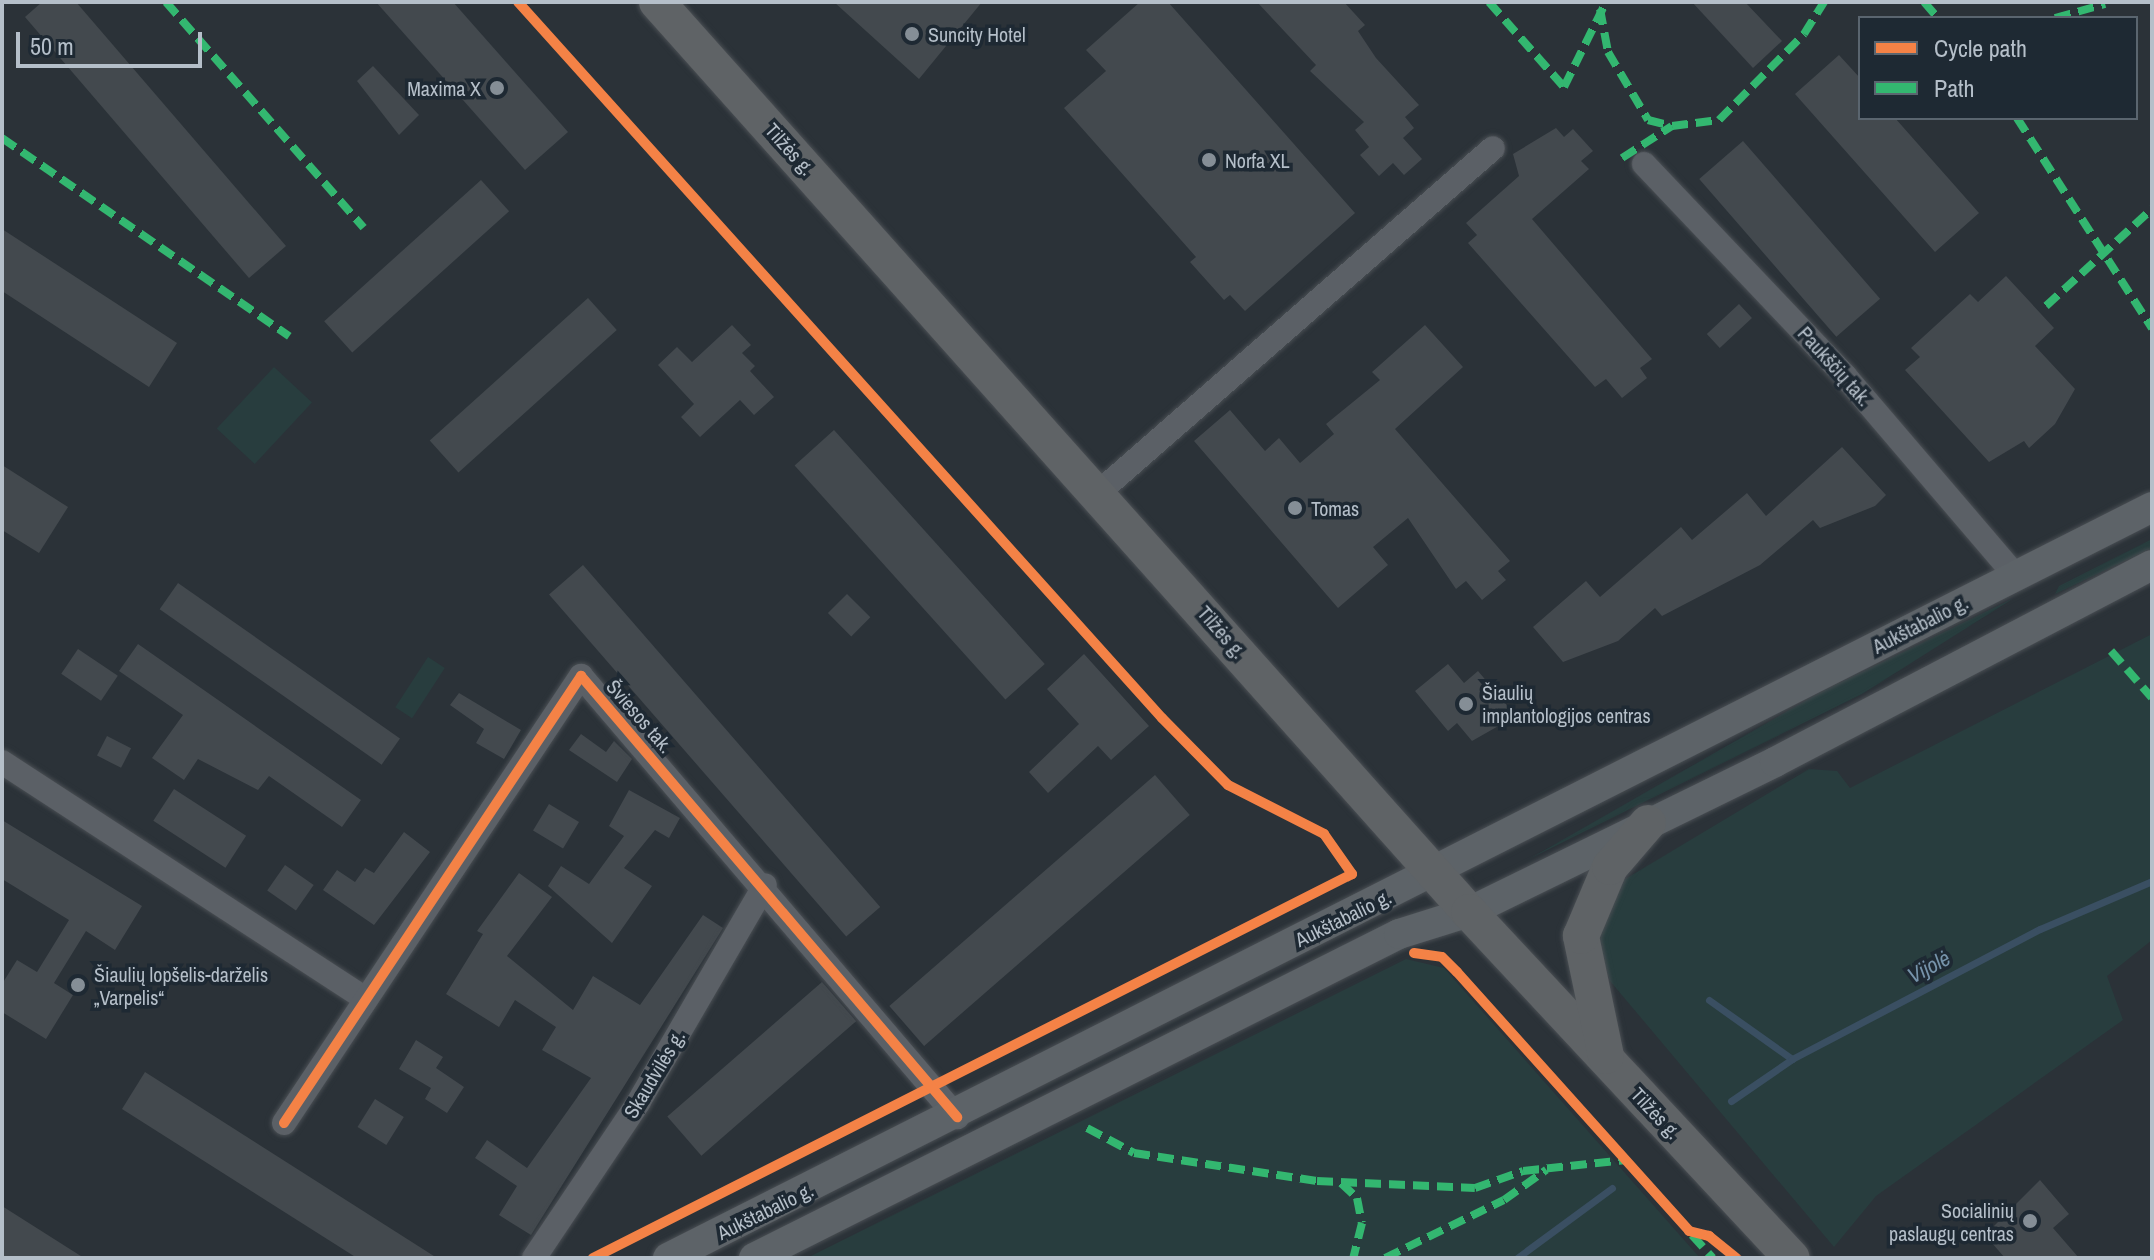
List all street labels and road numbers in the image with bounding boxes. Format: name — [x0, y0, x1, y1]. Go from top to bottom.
street label: Tilžės g. — [760, 118, 820, 180]
street label: Paukščių tak. — [1793, 321, 1877, 411]
street label: Aukštabalio g. — [1868, 590, 1972, 658]
street label: Tilžės g. — [1193, 601, 1251, 663]
street label: Šviesos tak. — [602, 674, 678, 758]
street label: Aukštabalio g. — [1291, 884, 1395, 952]
street label: Skaudvilės g. — [618, 1026, 690, 1122]
street label: Tilžės g. — [1626, 1082, 1686, 1144]
street label: Aukštabalio g. — [713, 1177, 817, 1245]

